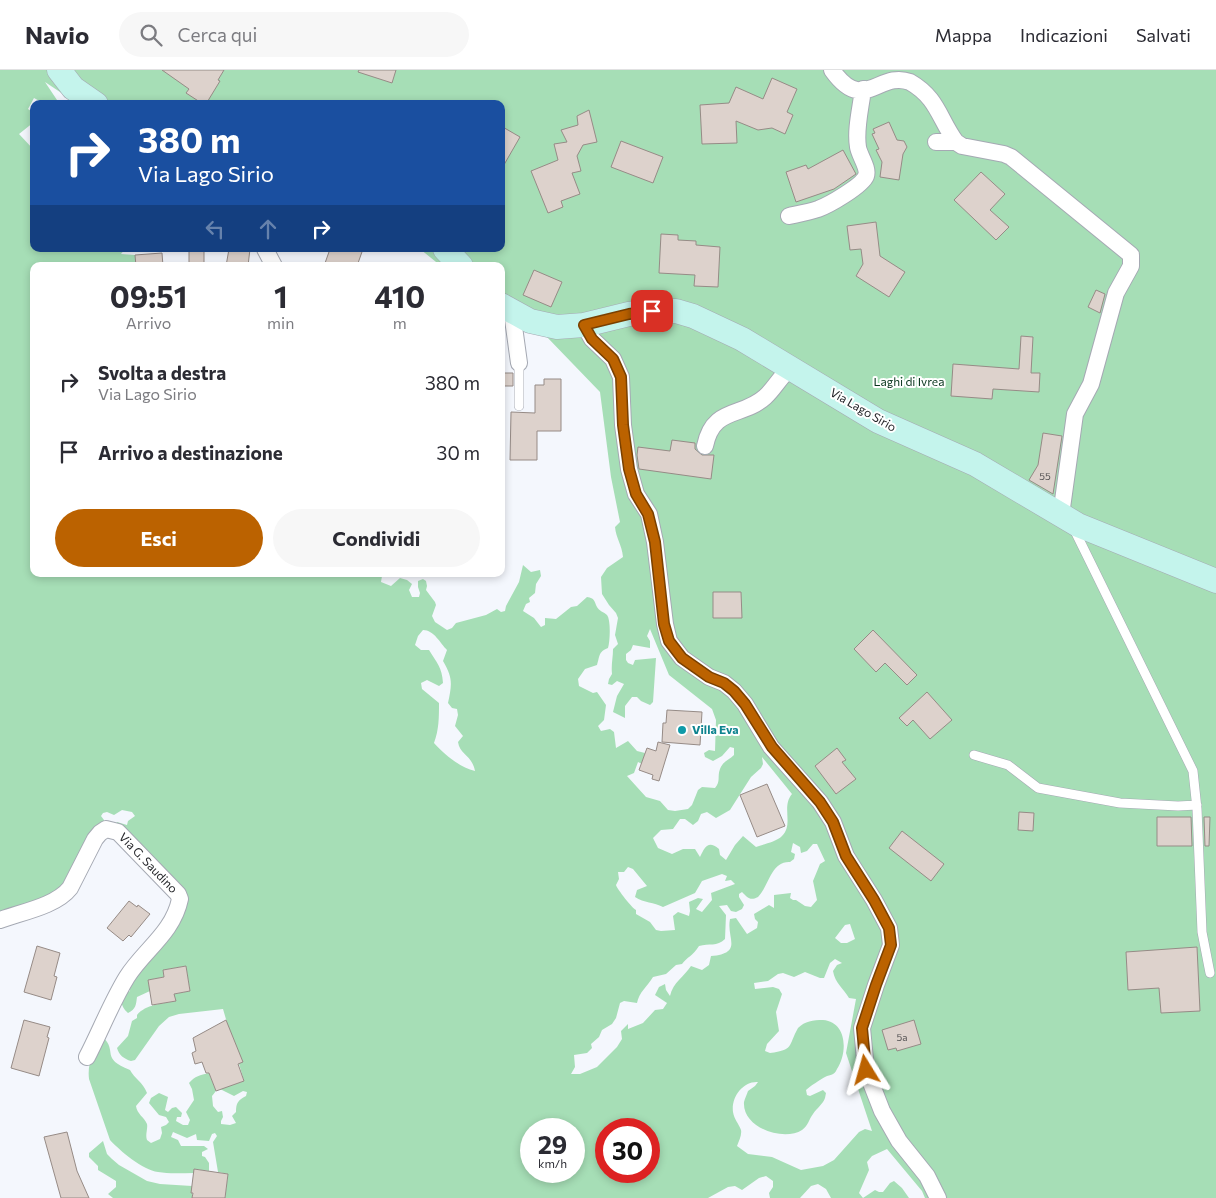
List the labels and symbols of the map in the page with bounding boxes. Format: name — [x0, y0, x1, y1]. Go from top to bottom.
pin — [631, 290, 673, 332]
park label: Laghi di Ivrea — [874, 374, 944, 388]
street label: Via Lago Sirio — [828, 385, 899, 434]
house number: 55 — [1039, 470, 1051, 482]
place label: Villa Eva — [692, 722, 739, 736]
marker: Villa Eva — [676, 724, 688, 736]
street label: Via G. Saudino — [117, 829, 181, 895]
house number: 5a — [897, 1031, 907, 1043]
position arrow — [839, 1043, 891, 1095]
speed limit sign: 30 — [595, 1118, 660, 1183]

